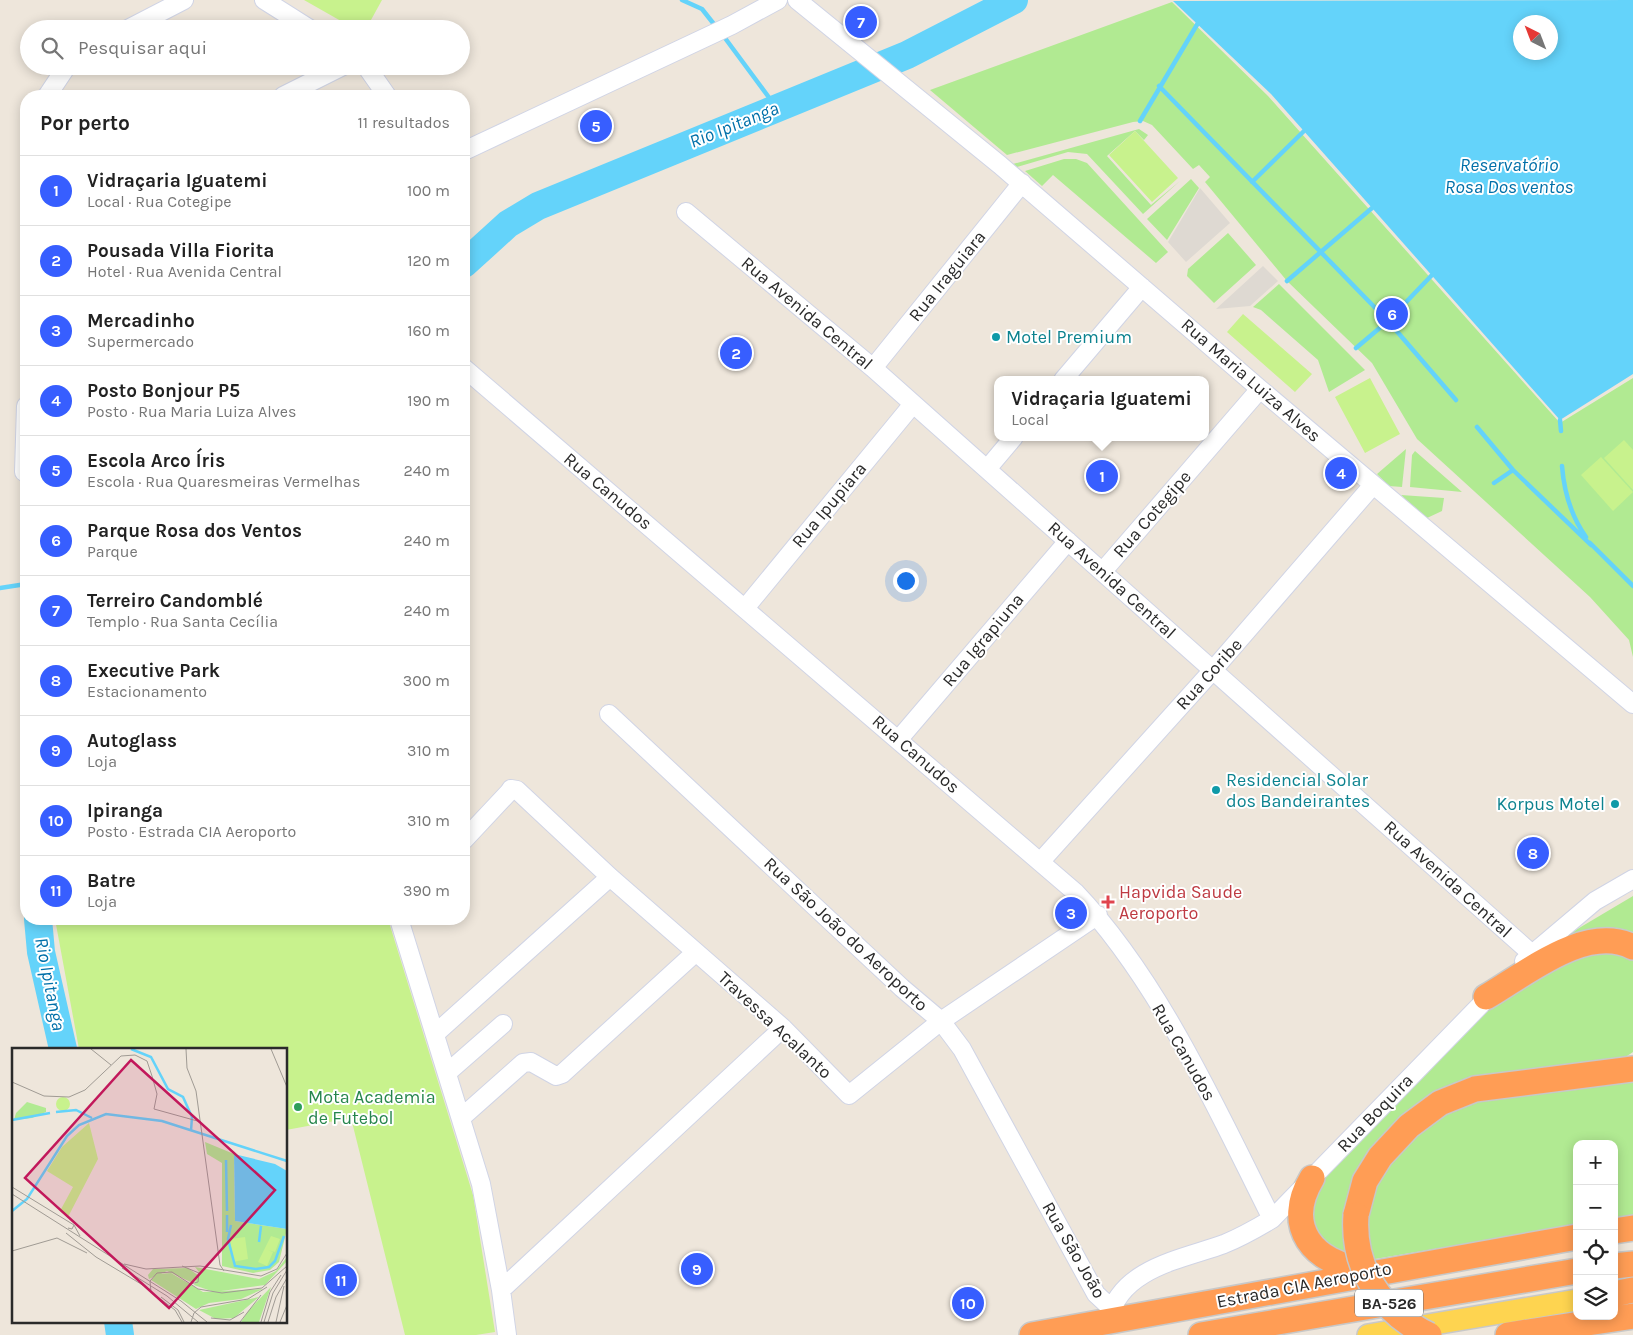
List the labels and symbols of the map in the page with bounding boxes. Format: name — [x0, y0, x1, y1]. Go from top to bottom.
pin: 7 — [845, 3, 877, 41]
north arrow — [1513, 15, 1558, 60]
water label: Rio Ipitanga — [686, 97, 782, 153]
pin: 5 — [580, 107, 612, 145]
water label: Reservatório Rosa Dos ventos — [1445, 154, 1573, 198]
street label: Rua Iraguiara — [904, 226, 990, 326]
street label: Rua Avenida Central — [737, 252, 877, 374]
pin: 6 — [1376, 295, 1408, 333]
street label: Rua Maria Luiza Alves — [1177, 313, 1325, 447]
place label: Motel Premium — [1006, 326, 1132, 348]
marker: Motel Premium — [990, 331, 1002, 343]
pin: 2 — [720, 334, 752, 372]
street label: Rua Canudos — [559, 448, 657, 534]
pin: 4 — [1325, 454, 1357, 492]
pin: 1 — [1086, 457, 1118, 495]
street label: Rua Ipupiara — [787, 458, 871, 552]
street label: Rua Cotegipe — [1108, 466, 1196, 562]
street label: Rua Avenida Central — [1043, 517, 1181, 643]
your location — [893, 568, 919, 594]
street label: Rua Igrapiuna — [938, 589, 1028, 691]
street label: Rua Coribe — [1171, 634, 1247, 714]
street label: Rua Canudos — [868, 710, 964, 798]
place label: Residencial Solar dos Bandeirantes — [1226, 769, 1370, 812]
marker: Residencial Solar dos Bandeirantes — [1210, 784, 1222, 796]
place label: Korpus Motel — [1496, 793, 1605, 815]
marker: Korpus Motel — [1609, 798, 1621, 810]
street label: Rua Avenida Central — [1379, 816, 1517, 942]
pin: 8 — [1517, 834, 1549, 872]
street label: Rua São João do Aeroporto — [759, 852, 933, 1016]
place label: Hapvida Saude Aeroporto — [1119, 881, 1242, 924]
pin: 3 — [1055, 894, 1087, 932]
marker: Hapvida Saude Aeroporto — [1101, 895, 1115, 909]
water label: Rio Ipitanga — [30, 935, 70, 1033]
street label: Travessa Acalanto — [714, 967, 836, 1083]
street label: Rua Canudos — [1147, 999, 1221, 1105]
inset map — [12, 1048, 288, 1322]
street label: Rua Boquira — [1332, 1069, 1418, 1157]
place label: Mota Academia de Futebol — [308, 1086, 436, 1129]
marker: Mota Academia de Futebol — [292, 1101, 304, 1113]
street label: Rua São João — [1038, 1198, 1110, 1302]
pin: 9 — [681, 1250, 713, 1288]
street label: Estrada CIA Aeroporto — [1215, 1257, 1393, 1313]
pin: 11 — [325, 1261, 357, 1299]
pin: 10 — [952, 1284, 984, 1322]
road number: BA-526 — [1355, 1290, 1423, 1316]

